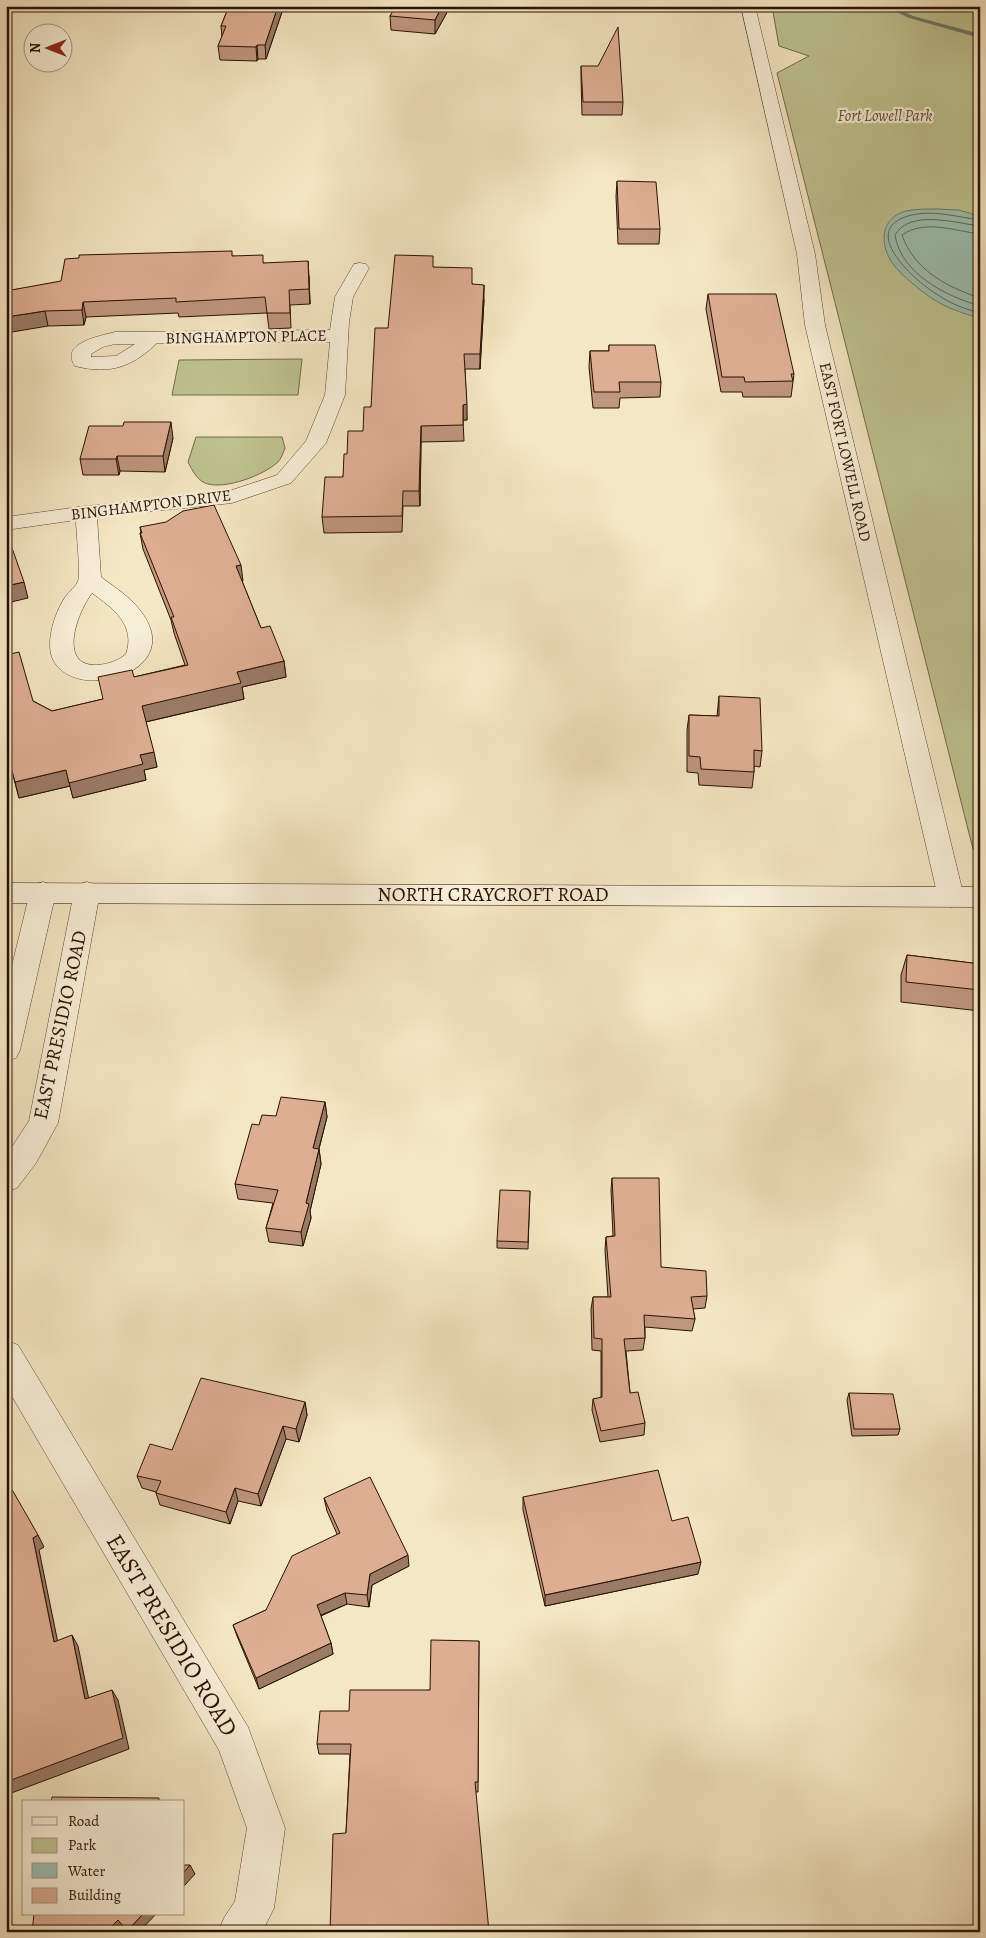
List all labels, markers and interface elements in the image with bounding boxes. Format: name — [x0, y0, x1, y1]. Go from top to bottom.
north arrow — [22, 22, 72, 72]
text: N — [26, 43, 45, 53]
park label: Fort Lowell Park — [838, 105, 932, 127]
street label: BINGHAMPTON PLACE — [165, 325, 327, 349]
street label: EAST FORT LOWELL ROAD — [814, 360, 876, 544]
street label: BINGHAMPTON DRIVE — [70, 484, 232, 526]
street label: NORTH CRAYCROFT ROAD — [377, 881, 609, 908]
street label: EAST PRESIDIO ROAD — [27, 928, 93, 1122]
street label: EAST PRESIDIO ROAD — [99, 1528, 245, 1742]
legend — [22, 1800, 185, 1916]
text: Road — [68, 1811, 100, 1831]
text: Park — [68, 1835, 97, 1855]
text: Water — [67, 1861, 105, 1881]
text: Building — [68, 1885, 121, 1905]

